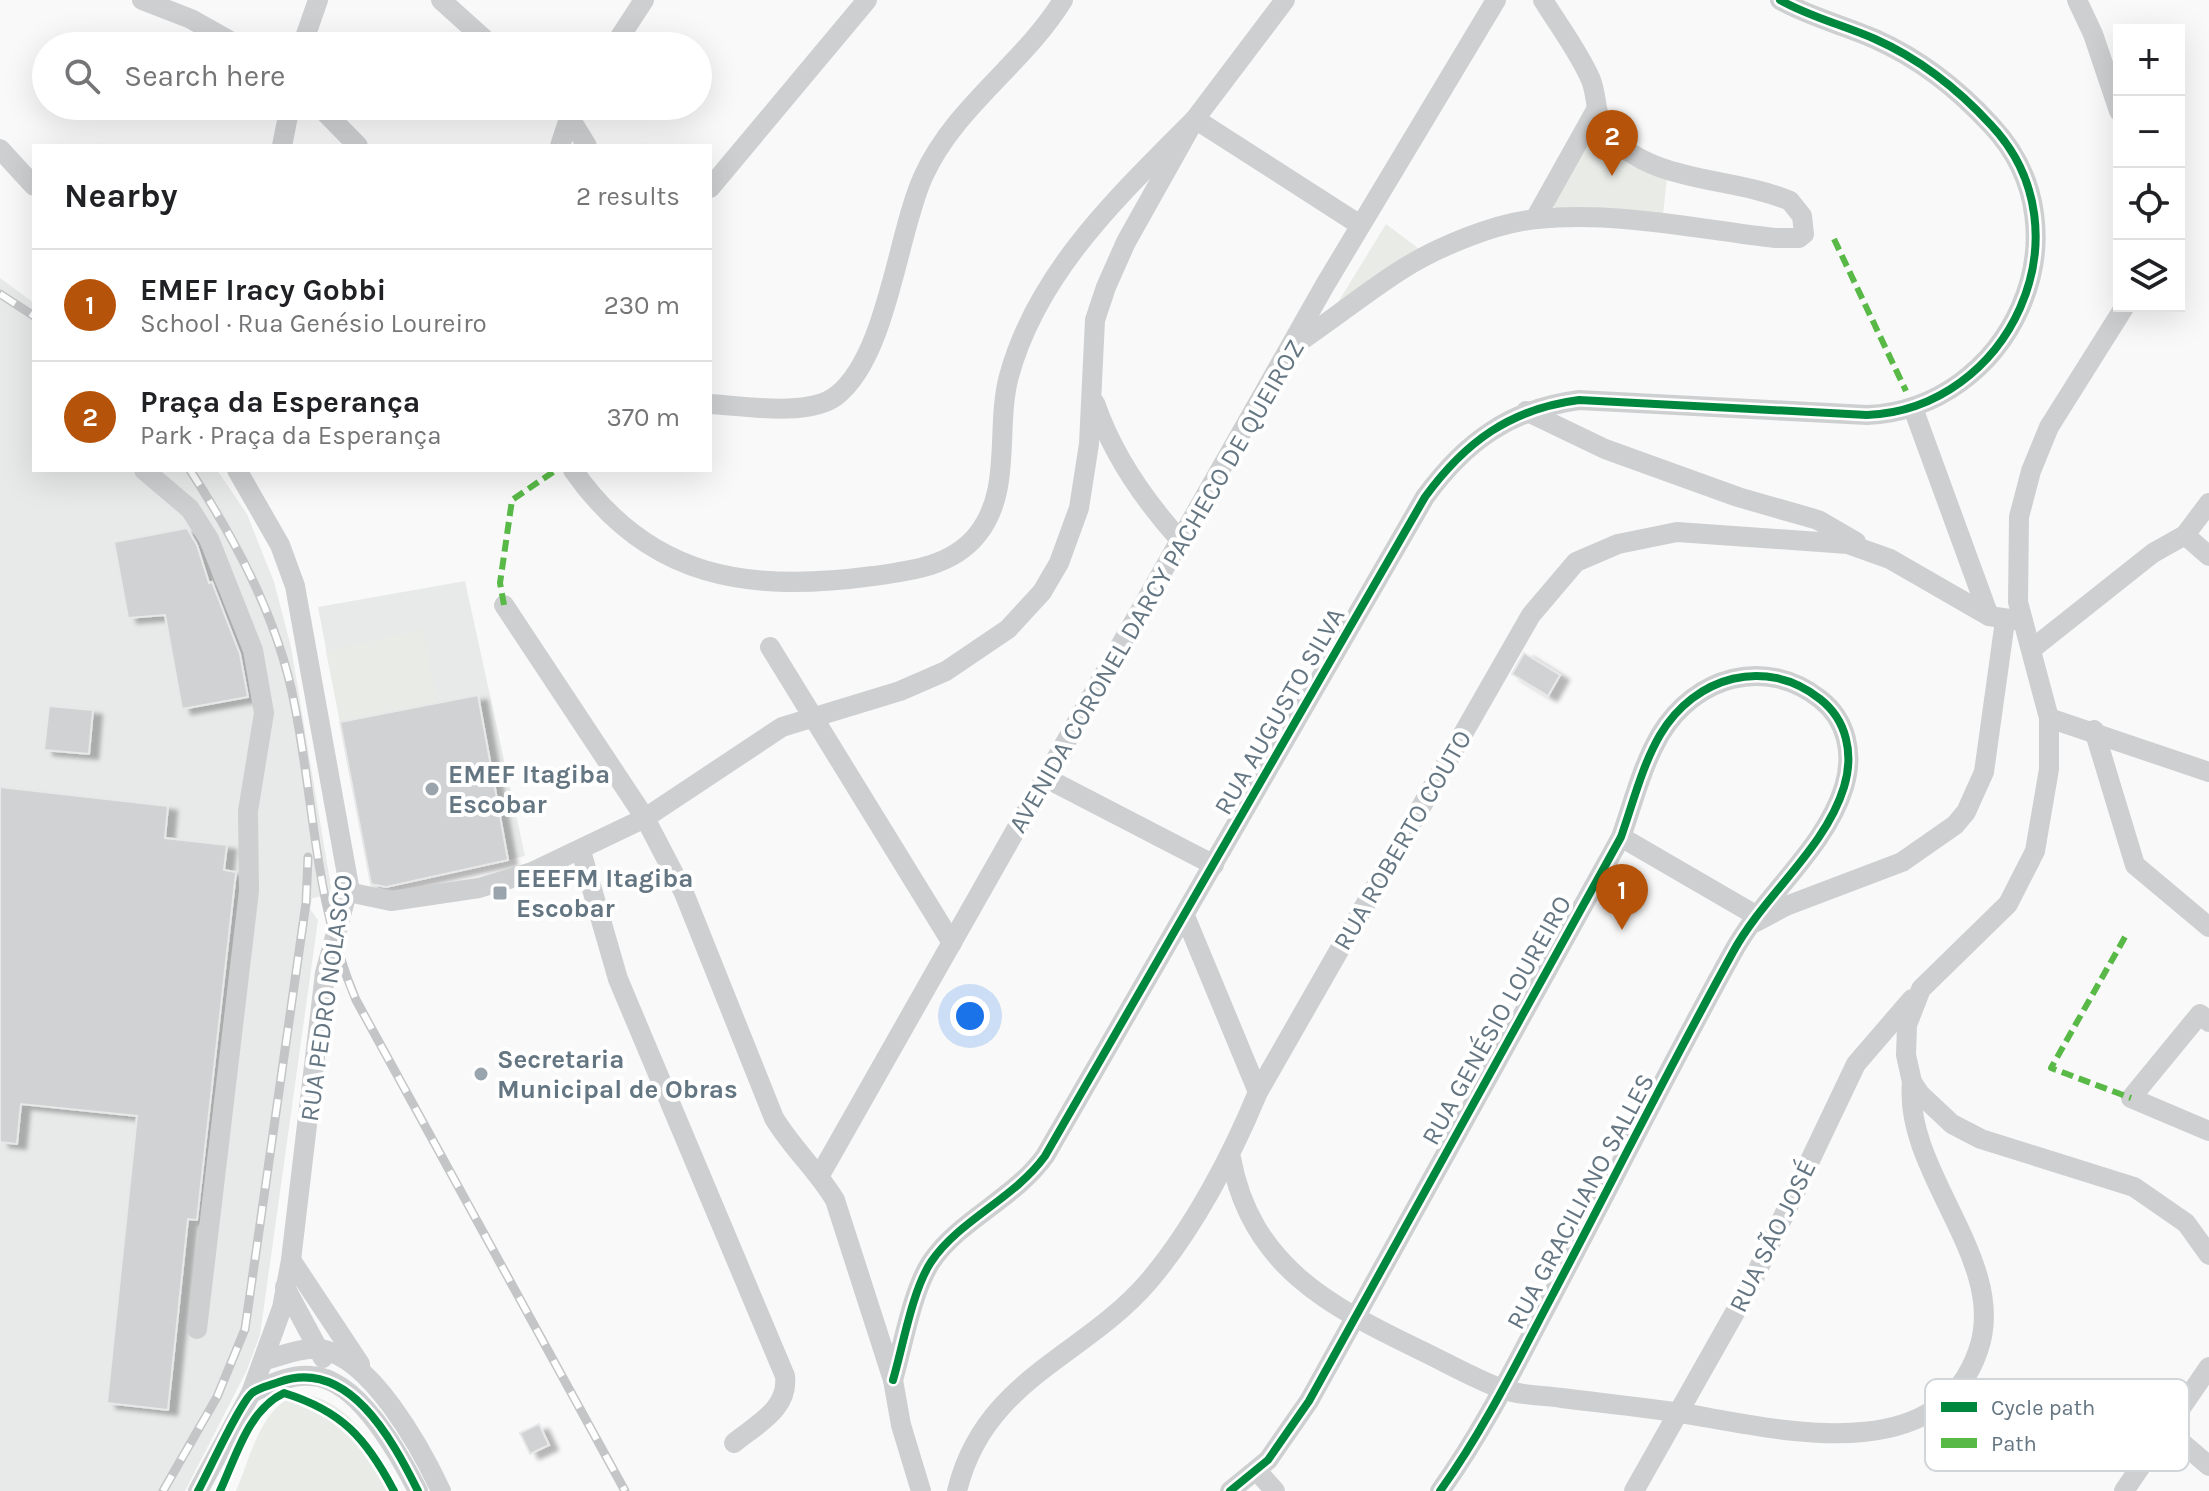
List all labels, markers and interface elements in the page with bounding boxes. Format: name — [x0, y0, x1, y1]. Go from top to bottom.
map controls — [2113, 24, 2185, 312]
button: + — [2113, 24, 2185, 96]
search box — [32, 32, 712, 120]
icon: search — [60, 54, 104, 98]
text: Search here — [124, 58, 285, 94]
button: − — [2113, 96, 2185, 168]
pin: 2 — [1586, 110, 1638, 176]
button: locate — [2113, 168, 2185, 240]
text: Nearby — [64, 176, 178, 216]
text: 2 results — [576, 181, 680, 212]
button: layers — [2113, 240, 2185, 312]
text: EMEF Iracy Gobbi — [140, 272, 386, 308]
text: 1 — [85, 290, 95, 321]
text: 230 m — [604, 290, 680, 321]
text: School · Rua Genésio Loureiro — [140, 308, 487, 339]
street label: AVENIDA CORONEL DARCY PACHECO DE QUEIROZ — [1002, 334, 1311, 838]
text: Praça da Esperança — [140, 384, 420, 420]
text: 2 — [82, 402, 98, 433]
text: 370 m — [607, 402, 680, 433]
text: Park · Praça da Esperança — [140, 420, 442, 451]
street label: RUA AUGUSTO SILVA — [1207, 602, 1351, 820]
street label: RUA ROBERTO COUTO — [1327, 725, 1478, 956]
place label: EMEF Itagiba Escobar — [448, 759, 610, 820]
marker: EMEF Itagiba Escobar — [423, 780, 441, 798]
place label: EEEFM Itagiba Escobar — [516, 863, 694, 924]
pin: 1 — [1596, 864, 1648, 930]
street label: RUA PEDRO NOLASCO — [294, 873, 359, 1124]
marker: EEEFM Itagiba Escobar — [491, 884, 509, 902]
street label: RUA GENÉSIO LOUREIRO — [1414, 890, 1578, 1150]
your location — [950, 996, 990, 1036]
place label: Secretaria Municipal de Obras — [497, 1044, 738, 1105]
marker: Secretaria Municipal de Obras — [472, 1065, 490, 1083]
street label: RUA GRACILIANO SALLES — [1500, 1068, 1661, 1334]
street label: RUA SÃO JOSÉ — [1721, 1155, 1823, 1317]
legend — [1925, 1379, 2189, 1471]
text: Cycle path — [1991, 1395, 2095, 1421]
text: Path — [1991, 1431, 2037, 1457]

